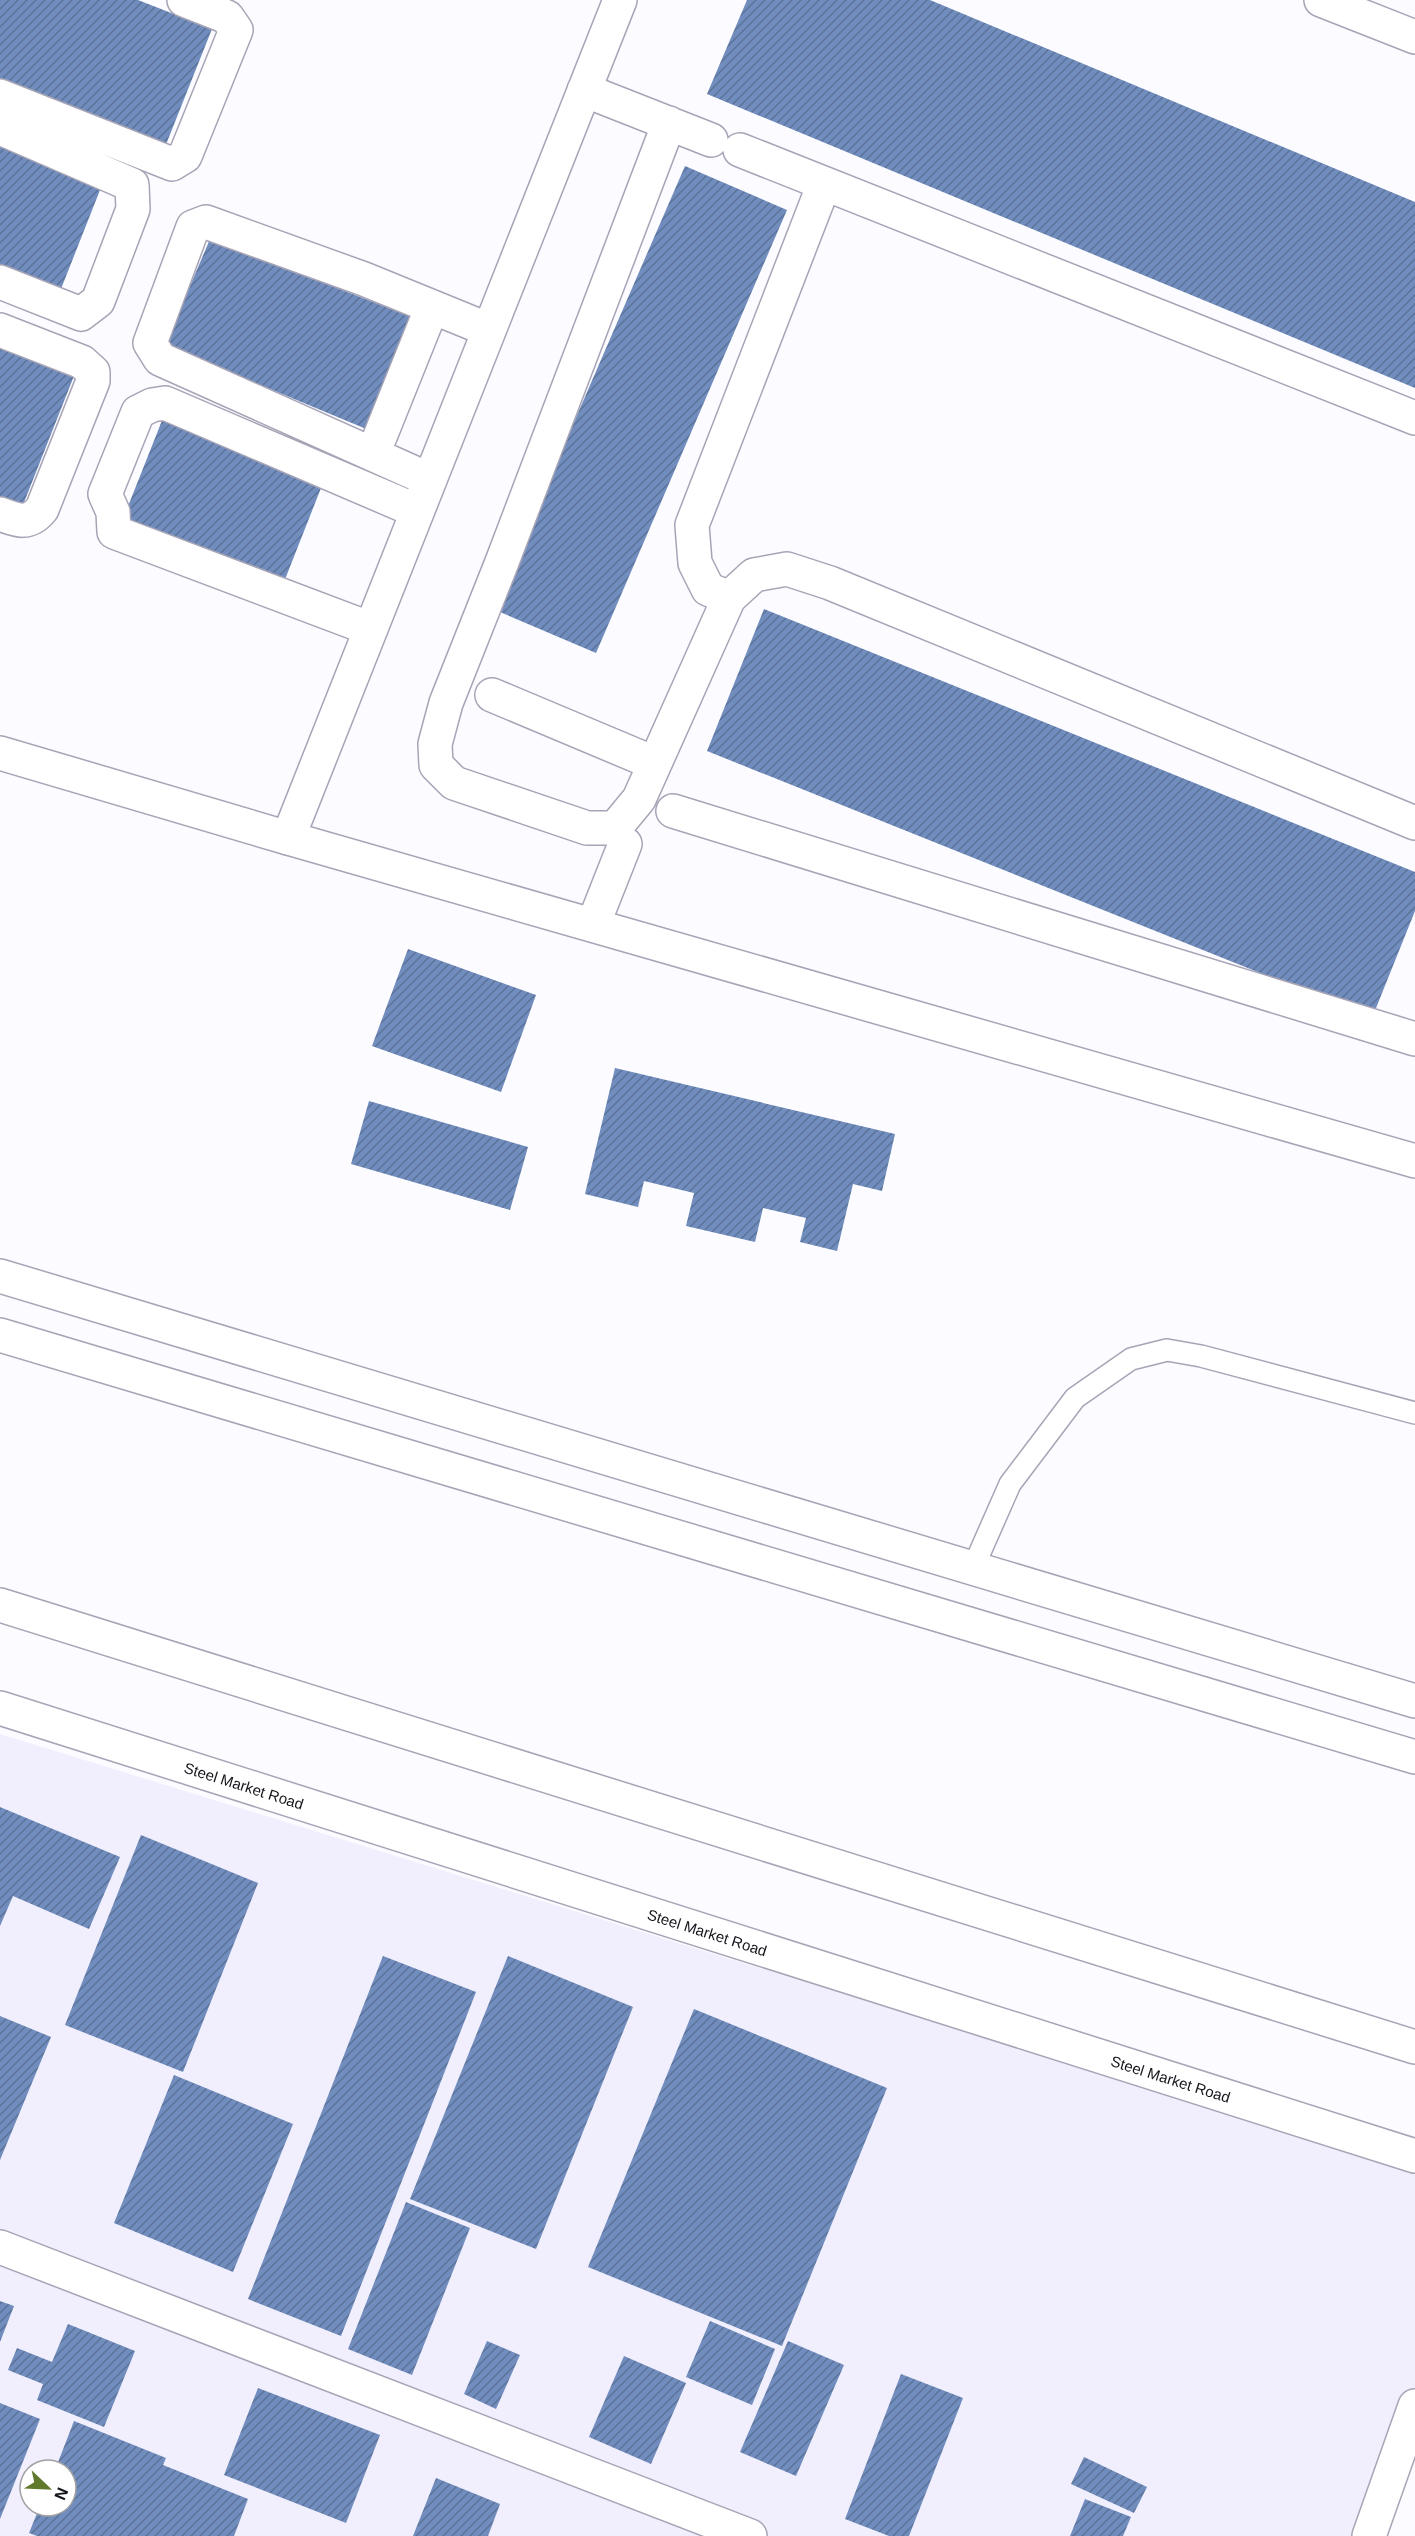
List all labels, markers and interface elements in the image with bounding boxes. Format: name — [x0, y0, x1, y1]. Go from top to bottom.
street label: Steel Market Road — [182, 1758, 306, 1812]
street label: Steel Market Road — [646, 1905, 769, 1959]
street label: Steel Market Road — [1109, 2052, 1233, 2106]
north arrow — [18, 2458, 78, 2518]
text: N — [51, 2485, 71, 2502]

